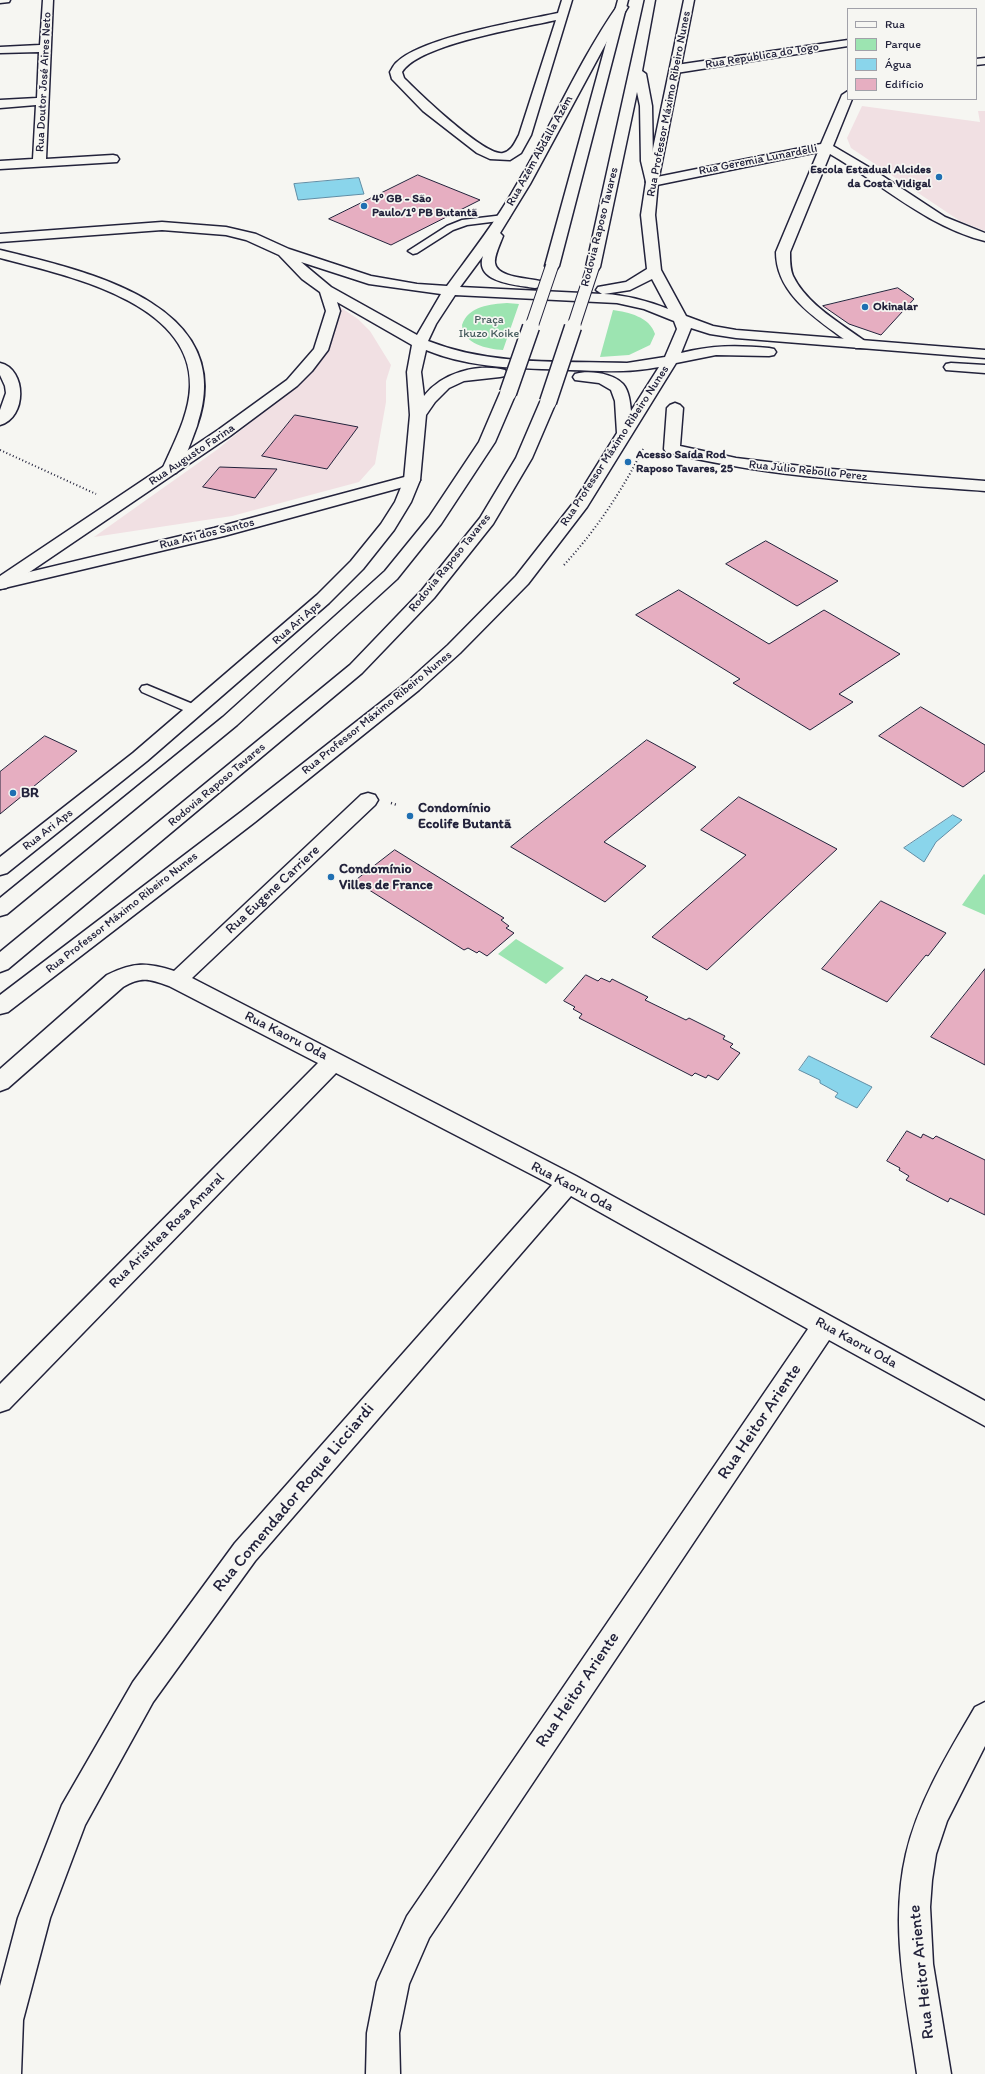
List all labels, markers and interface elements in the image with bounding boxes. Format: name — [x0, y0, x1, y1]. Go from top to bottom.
legend — [847, 8, 977, 100]
street label: Rua Professor Máximo Ribeiro Nunes — [644, 10, 694, 198]
street label: Rua Doutor José Aires Neto — [33, 12, 55, 152]
text: Rua — [885, 17, 905, 31]
text: Parque — [885, 37, 921, 51]
street label: Rua República do Togo — [704, 40, 820, 72]
text: Água — [885, 57, 911, 71]
text: Edifício — [885, 77, 924, 91]
street label: Rua Azém Abdalla Azém — [504, 93, 576, 209]
street label: Rua Geremia Lunardelli — [697, 141, 819, 179]
place label: Escola Estadual Alcides da Costa Vidigal — [810, 163, 931, 191]
street label: Rodovia Raposo Tavares — [578, 166, 622, 288]
marker: Escola Estadual Alcides da Costa Vidigal — [934, 172, 944, 182]
place label: 4º GB - São Paulo/1º PB Butantã — [372, 192, 477, 220]
marker: 4º GB - São Paulo/1º PB Butantã — [359, 201, 369, 211]
place label: Okinalar — [873, 300, 918, 314]
marker: Okinalar — [860, 302, 870, 312]
park label: Praça Ikuzo Koike — [459, 313, 519, 341]
street label: Rua Professor Máximo Ribeiro Nunes — [558, 363, 672, 529]
street label: Rua Augusto Farina — [146, 421, 238, 489]
place label: Acesso Saída Rod Raposo Tavares, 25 — [636, 448, 733, 476]
marker: Acesso Saída Rod Raposo Tavares, 25 — [623, 457, 633, 467]
street label: Rua Júlio Rebollo Perez — [748, 458, 868, 484]
street label: Rodovia Raposo Tavares — [406, 511, 494, 615]
street label: Rua Ari dos Santos — [158, 515, 256, 553]
street label: Rua Ari Aps — [270, 598, 324, 648]
street label: Rua Professor Máximo Ribeiro Nunes — [299, 648, 455, 778]
street label: Rodovia Raposo Tavares — [165, 740, 269, 830]
place label: BR — [21, 785, 39, 801]
marker: BR — [8, 788, 18, 798]
place label: Condomínio Ecolife Butantã — [418, 800, 511, 832]
street label: Rua Ari Aps — [20, 806, 76, 854]
marker: Condomínio Ecolife Butantã — [405, 811, 415, 821]
street label: Rua Eugene Carriere — [222, 842, 324, 938]
street label: Rua Professor Máximo Ribeiro Nunes — [43, 849, 201, 977]
place label: Condomínio Villes de France — [339, 861, 433, 894]
marker: Condomínio Villes de France — [326, 872, 336, 882]
street label: Rua Kaoru Oda — [242, 1008, 330, 1064]
street label: Rua Kaoru Oda — [528, 1158, 616, 1216]
street label: Rua Aristhea Rosa Amaral — [106, 1170, 228, 1292]
street label: Rua Kaoru Oda — [812, 1314, 900, 1372]
street label: Rua Heitor Ariente — [714, 1360, 806, 1484]
street label: Rua Comendador Roque Licciardi — [209, 1399, 379, 1597]
street label: Rua Heitor Ariente — [532, 1628, 624, 1752]
street label: Rua Heitor Ariente — [905, 1904, 939, 2040]

